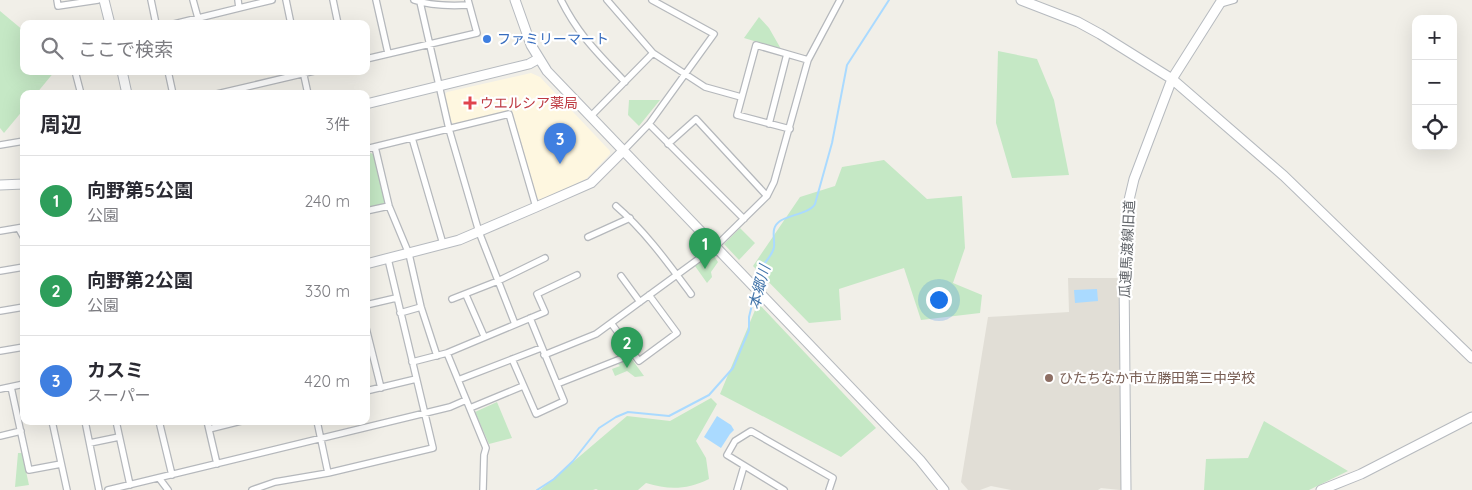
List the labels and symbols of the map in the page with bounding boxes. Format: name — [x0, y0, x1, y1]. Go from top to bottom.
place label: ファミリーマート — [497, 30, 609, 48]
marker: ファミリーマート — [481, 33, 493, 45]
place label: ウエルシア薬局 — [480, 94, 578, 112]
marker: ウエルシア薬局 — [464, 97, 476, 109]
pin: 3 — [544, 123, 576, 164]
street label: 瓜連馬渡線旧道 — [1115, 200, 1139, 298]
pin: 1 — [689, 228, 721, 269]
water label: 本郷川 — [744, 261, 775, 311]
your location — [926, 287, 952, 313]
pin: 2 — [611, 327, 643, 368]
place label: ひたちなか市立勝田第三中学校 — [1059, 369, 1255, 387]
marker: ひたちなか市立勝田第三中学校 — [1043, 372, 1055, 384]

